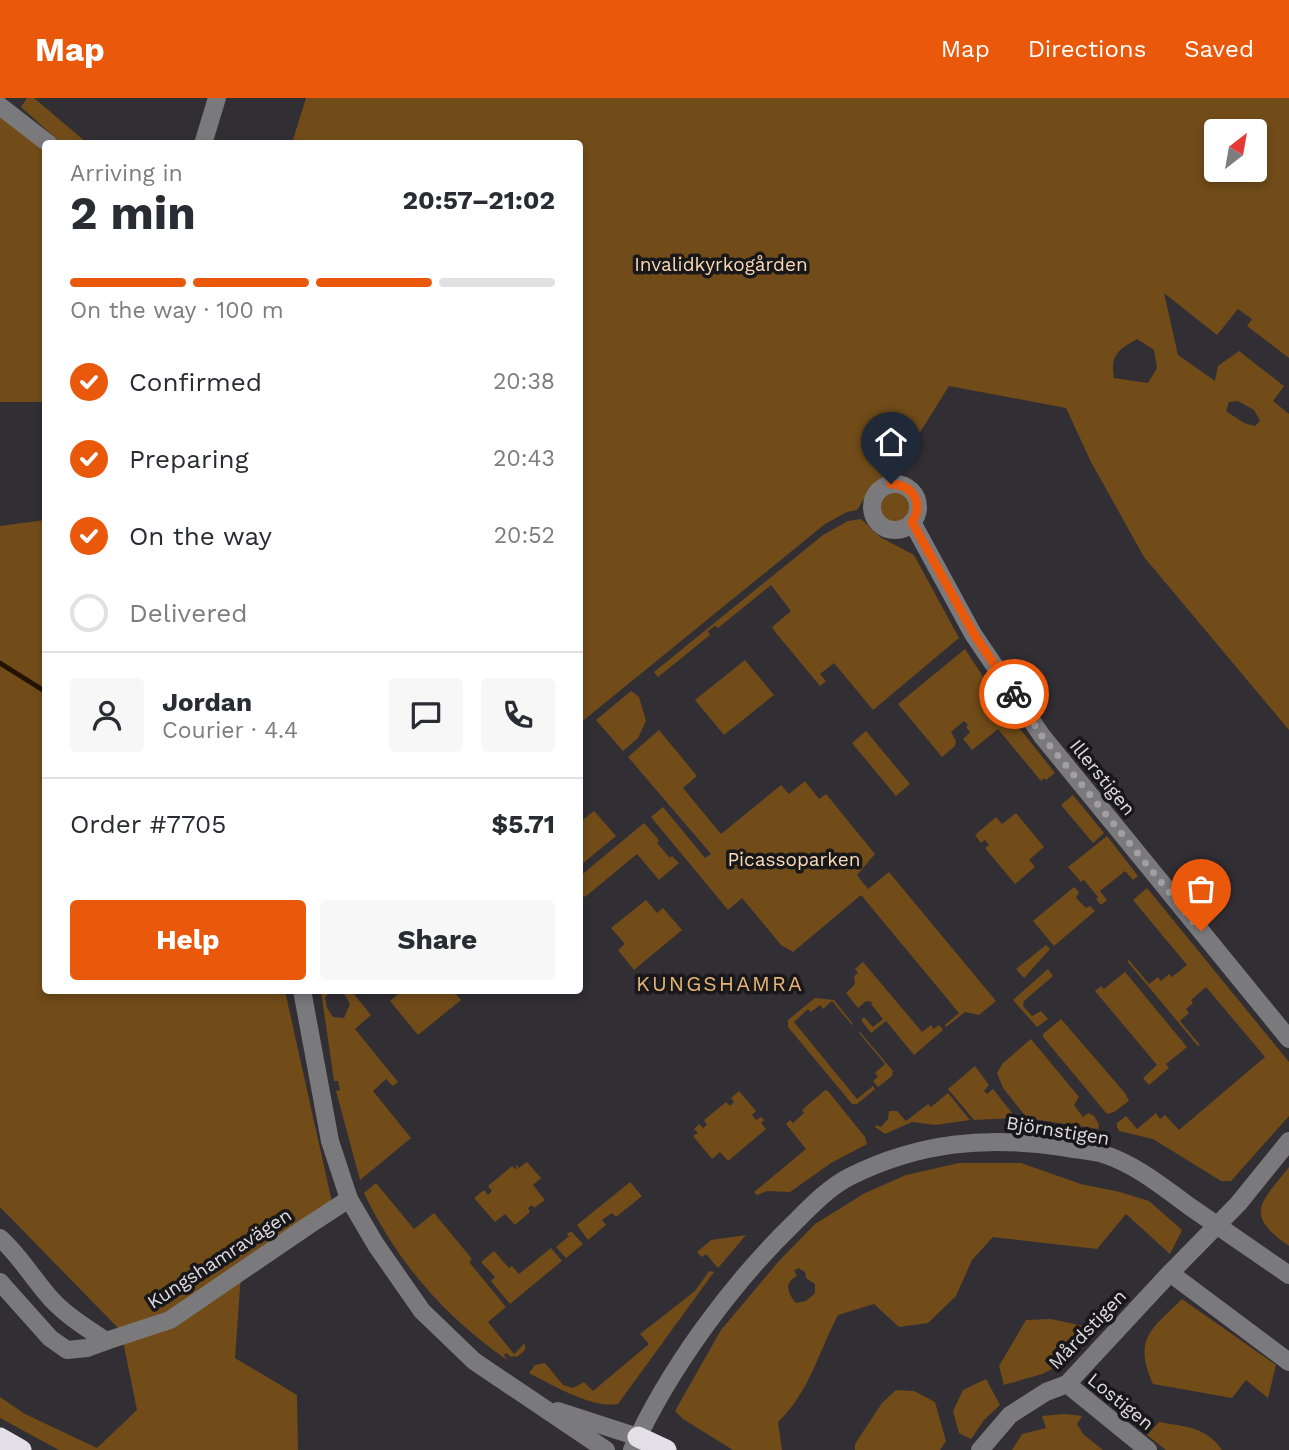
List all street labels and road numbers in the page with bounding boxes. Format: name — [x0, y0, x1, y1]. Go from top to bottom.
street label: Illerstigen — [1065, 735, 1140, 820]
street label: Björnstigen — [1005, 1111, 1111, 1150]
street label: Kungshamravägen — [143, 1203, 296, 1314]
street label: Mårdstigen — [1044, 1285, 1131, 1374]
street label: Lostigen — [1083, 1368, 1158, 1435]

